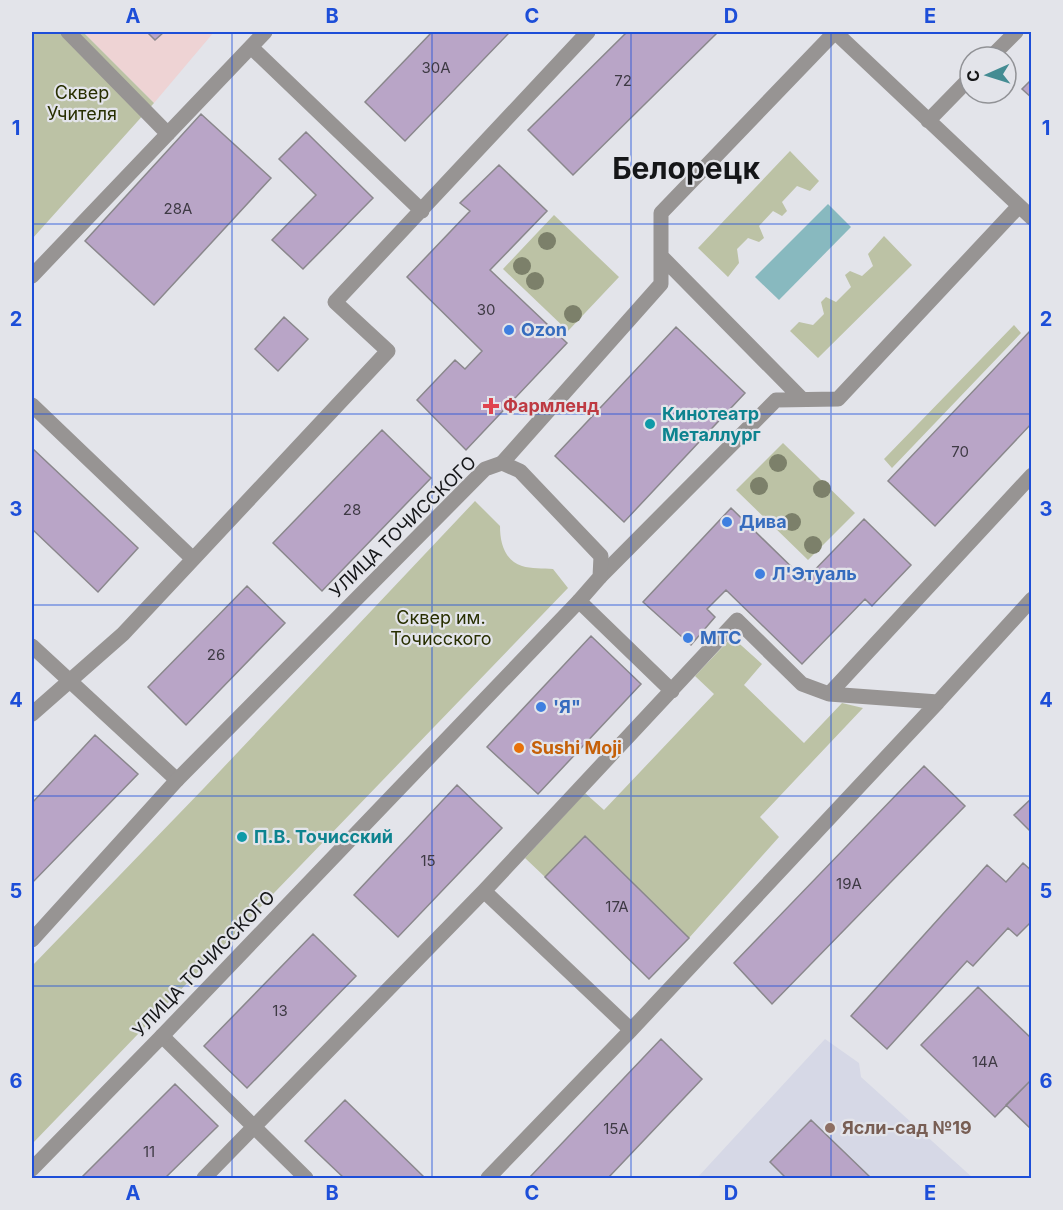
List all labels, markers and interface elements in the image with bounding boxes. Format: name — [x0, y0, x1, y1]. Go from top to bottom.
text: A — [126, 4, 141, 28]
text: B — [325, 4, 339, 28]
text: C — [525, 4, 539, 28]
text: D — [724, 4, 738, 28]
text: E — [924, 4, 936, 28]
north arrow — [958, 45, 1018, 105]
house number: 30А — [421, 58, 451, 77]
text: С — [963, 69, 983, 82]
house number: 72 — [614, 71, 632, 90]
park label: Сквер Учителя — [47, 82, 117, 124]
text: 1 — [12, 116, 20, 140]
text: 1 — [1042, 116, 1050, 140]
district label: Белорецк — [612, 150, 760, 186]
house number: 28А — [164, 199, 192, 218]
house number: 30 — [477, 300, 495, 319]
text: 2 — [10, 307, 22, 331]
text: 2 — [1040, 307, 1052, 331]
place label: Ozon — [521, 319, 567, 340]
marker: Ozon — [502, 323, 516, 337]
place label: Фармленд — [503, 395, 599, 416]
marker: Фармленд — [484, 399, 498, 413]
place label: Кинотеатр Металлург — [662, 403, 761, 445]
marker: Кинотеатр Металлург — [643, 417, 657, 431]
house number: 70 — [951, 442, 969, 461]
street label: УЛИЦА ТОЧИССКОГО — [325, 451, 480, 602]
text: 3 — [10, 497, 22, 521]
text: 3 — [1040, 497, 1052, 521]
house number: 28 — [343, 500, 361, 519]
place label: Дива — [739, 511, 787, 532]
marker: Дива — [720, 515, 734, 529]
place label: Л'Этуаль — [772, 563, 857, 584]
marker: Л'Этуаль — [753, 567, 767, 581]
park label: Сквер им. Точисского — [390, 607, 492, 649]
place label: МТС — [700, 627, 742, 648]
marker: МТС — [681, 631, 695, 645]
house number: 26 — [207, 645, 225, 664]
text: 4 — [9, 688, 23, 712]
text: 4 — [1039, 688, 1053, 712]
place label: 'Я" — [553, 696, 581, 717]
marker: 'Я" — [534, 700, 548, 714]
place label: Sushi Moji — [531, 737, 622, 758]
marker: Sushi Moji — [512, 741, 526, 755]
place label: П.В. Точисский — [254, 826, 393, 847]
marker: П.В. Точисский — [235, 830, 249, 844]
house number: 15 — [420, 851, 436, 870]
house number: 19А — [836, 874, 862, 893]
text: 5 — [10, 879, 22, 903]
text: 5 — [1040, 879, 1052, 903]
street label: УЛИЦА ТОЧИССКОГО — [128, 886, 279, 1041]
house number: 17А — [605, 897, 629, 916]
house number: 13 — [272, 1001, 288, 1020]
house number: 14А — [972, 1052, 998, 1071]
text: 6 — [10, 1069, 23, 1093]
text: 6 — [1040, 1069, 1053, 1093]
place label: Ясли-сад №19 — [842, 1117, 972, 1138]
house number: 15А — [603, 1119, 629, 1138]
marker: Ясли-сад №19 — [823, 1121, 837, 1135]
house number: 11 — [143, 1142, 155, 1161]
text: A — [126, 1181, 141, 1205]
text: B — [325, 1181, 339, 1205]
text: C — [525, 1181, 539, 1205]
text: D — [724, 1181, 738, 1205]
text: E — [924, 1181, 936, 1205]

